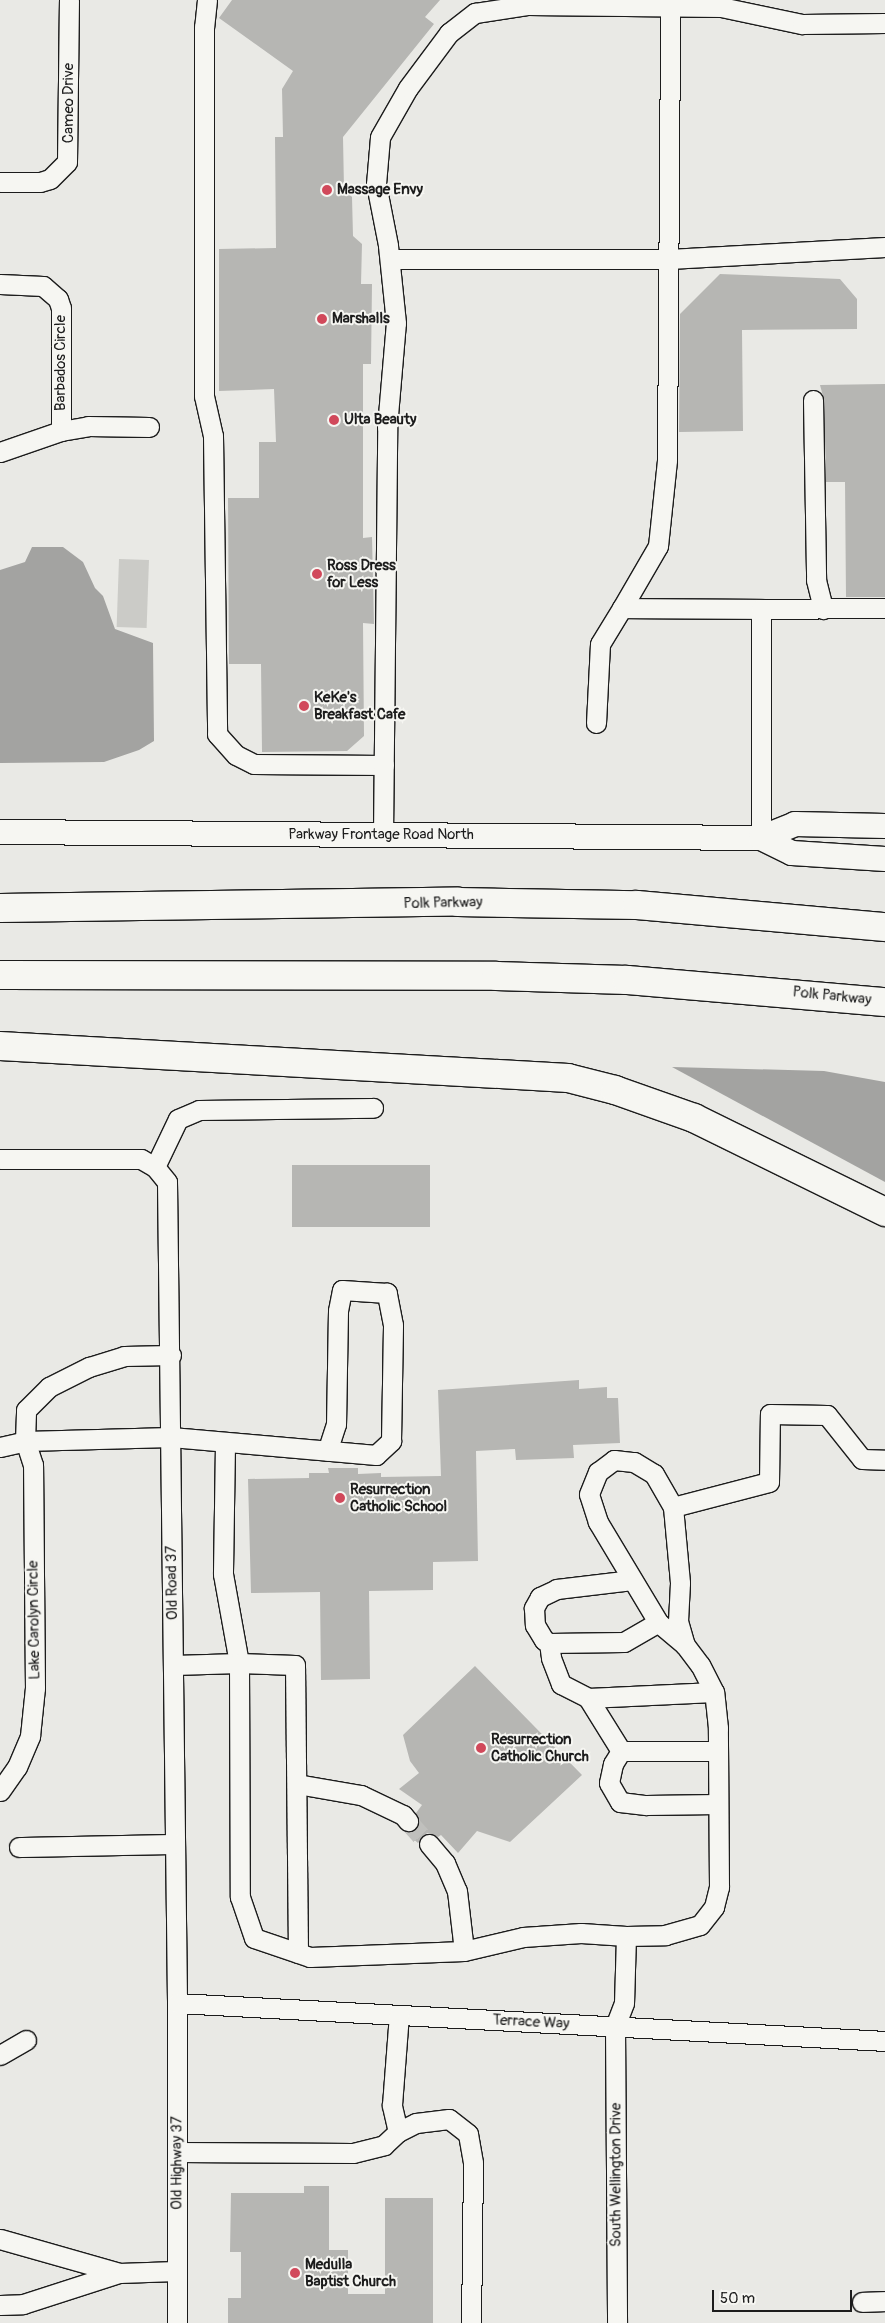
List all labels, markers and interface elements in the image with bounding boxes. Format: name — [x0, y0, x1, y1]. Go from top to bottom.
street label: Cameo Drive — [60, 63, 78, 143]
place label: Massage Envy — [337, 181, 423, 199]
marker: Massage Envy — [321, 184, 333, 196]
place label: Marshalls — [332, 310, 390, 328]
marker: Marshalls — [316, 313, 328, 325]
street label: Barbados Circle — [52, 315, 70, 411]
place label: Ulta Beauty — [344, 411, 416, 429]
marker: Ulta Beauty — [328, 414, 340, 426]
place label: Ross Dress for Less — [327, 556, 396, 591]
marker: Ross Dress for Less — [311, 568, 323, 580]
place label: KeKe's Breakfast Cafe — [314, 688, 405, 723]
marker: KeKe's Breakfast Cafe — [298, 700, 310, 712]
street label: Parkway Frontage Road North — [288, 826, 474, 844]
street label: Polk Parkway — [403, 893, 483, 913]
street label: Polk Parkway — [792, 983, 872, 1009]
place label: Resurrection Catholic School — [350, 1480, 447, 1515]
marker: Resurrection Catholic School — [334, 1492, 346, 1504]
street label: Old Road 37 — [162, 1546, 182, 1620]
street label: Lake Carolyn Circle — [24, 1560, 44, 1680]
place label: Resurrection Catholic Church — [491, 1730, 589, 1765]
marker: Resurrection Catholic Church — [475, 1742, 487, 1754]
street label: Terrace Way — [492, 2011, 570, 2033]
street label: South Wellington Drive — [607, 2103, 625, 2247]
street label: Old Highway 37 — [168, 2116, 186, 2210]
place label: Medulla Baptist Church — [305, 2255, 396, 2290]
marker: Medulla Baptist Church — [289, 2267, 301, 2279]
scale bar — [715, 2280, 855, 2312]
text: 50 m — [720, 2289, 755, 2308]

